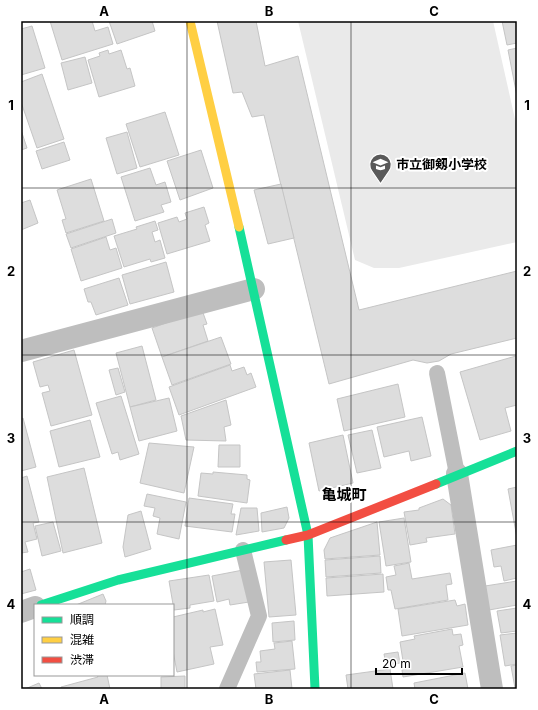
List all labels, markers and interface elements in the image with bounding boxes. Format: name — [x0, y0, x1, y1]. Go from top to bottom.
text: A — [99, 3, 109, 19]
text: B — [265, 3, 274, 19]
text: C — [429, 3, 439, 19]
text: 1 — [8, 97, 14, 113]
text: 1 — [524, 97, 530, 113]
school or university icon: 市立御剱小学校 — [367, 151, 393, 184]
place label: 市立御剱小学校 — [396, 156, 487, 172]
text: 2 — [7, 263, 15, 279]
text: 2 — [523, 263, 531, 279]
text: 3 — [7, 430, 15, 446]
text: 3 — [523, 430, 531, 446]
district label: 亀城町 — [321, 485, 367, 504]
text: 4 — [7, 596, 16, 612]
text: 4 — [523, 596, 532, 612]
legend — [34, 604, 174, 676]
text: 順調 — [70, 612, 94, 627]
text: 混雑 — [70, 632, 94, 647]
scale bar — [376, 650, 462, 676]
text: 渋滞 — [70, 652, 94, 667]
text: 20 m — [382, 656, 411, 671]
text: A — [99, 691, 109, 707]
text: B — [265, 691, 274, 707]
text: C — [429, 691, 439, 707]

